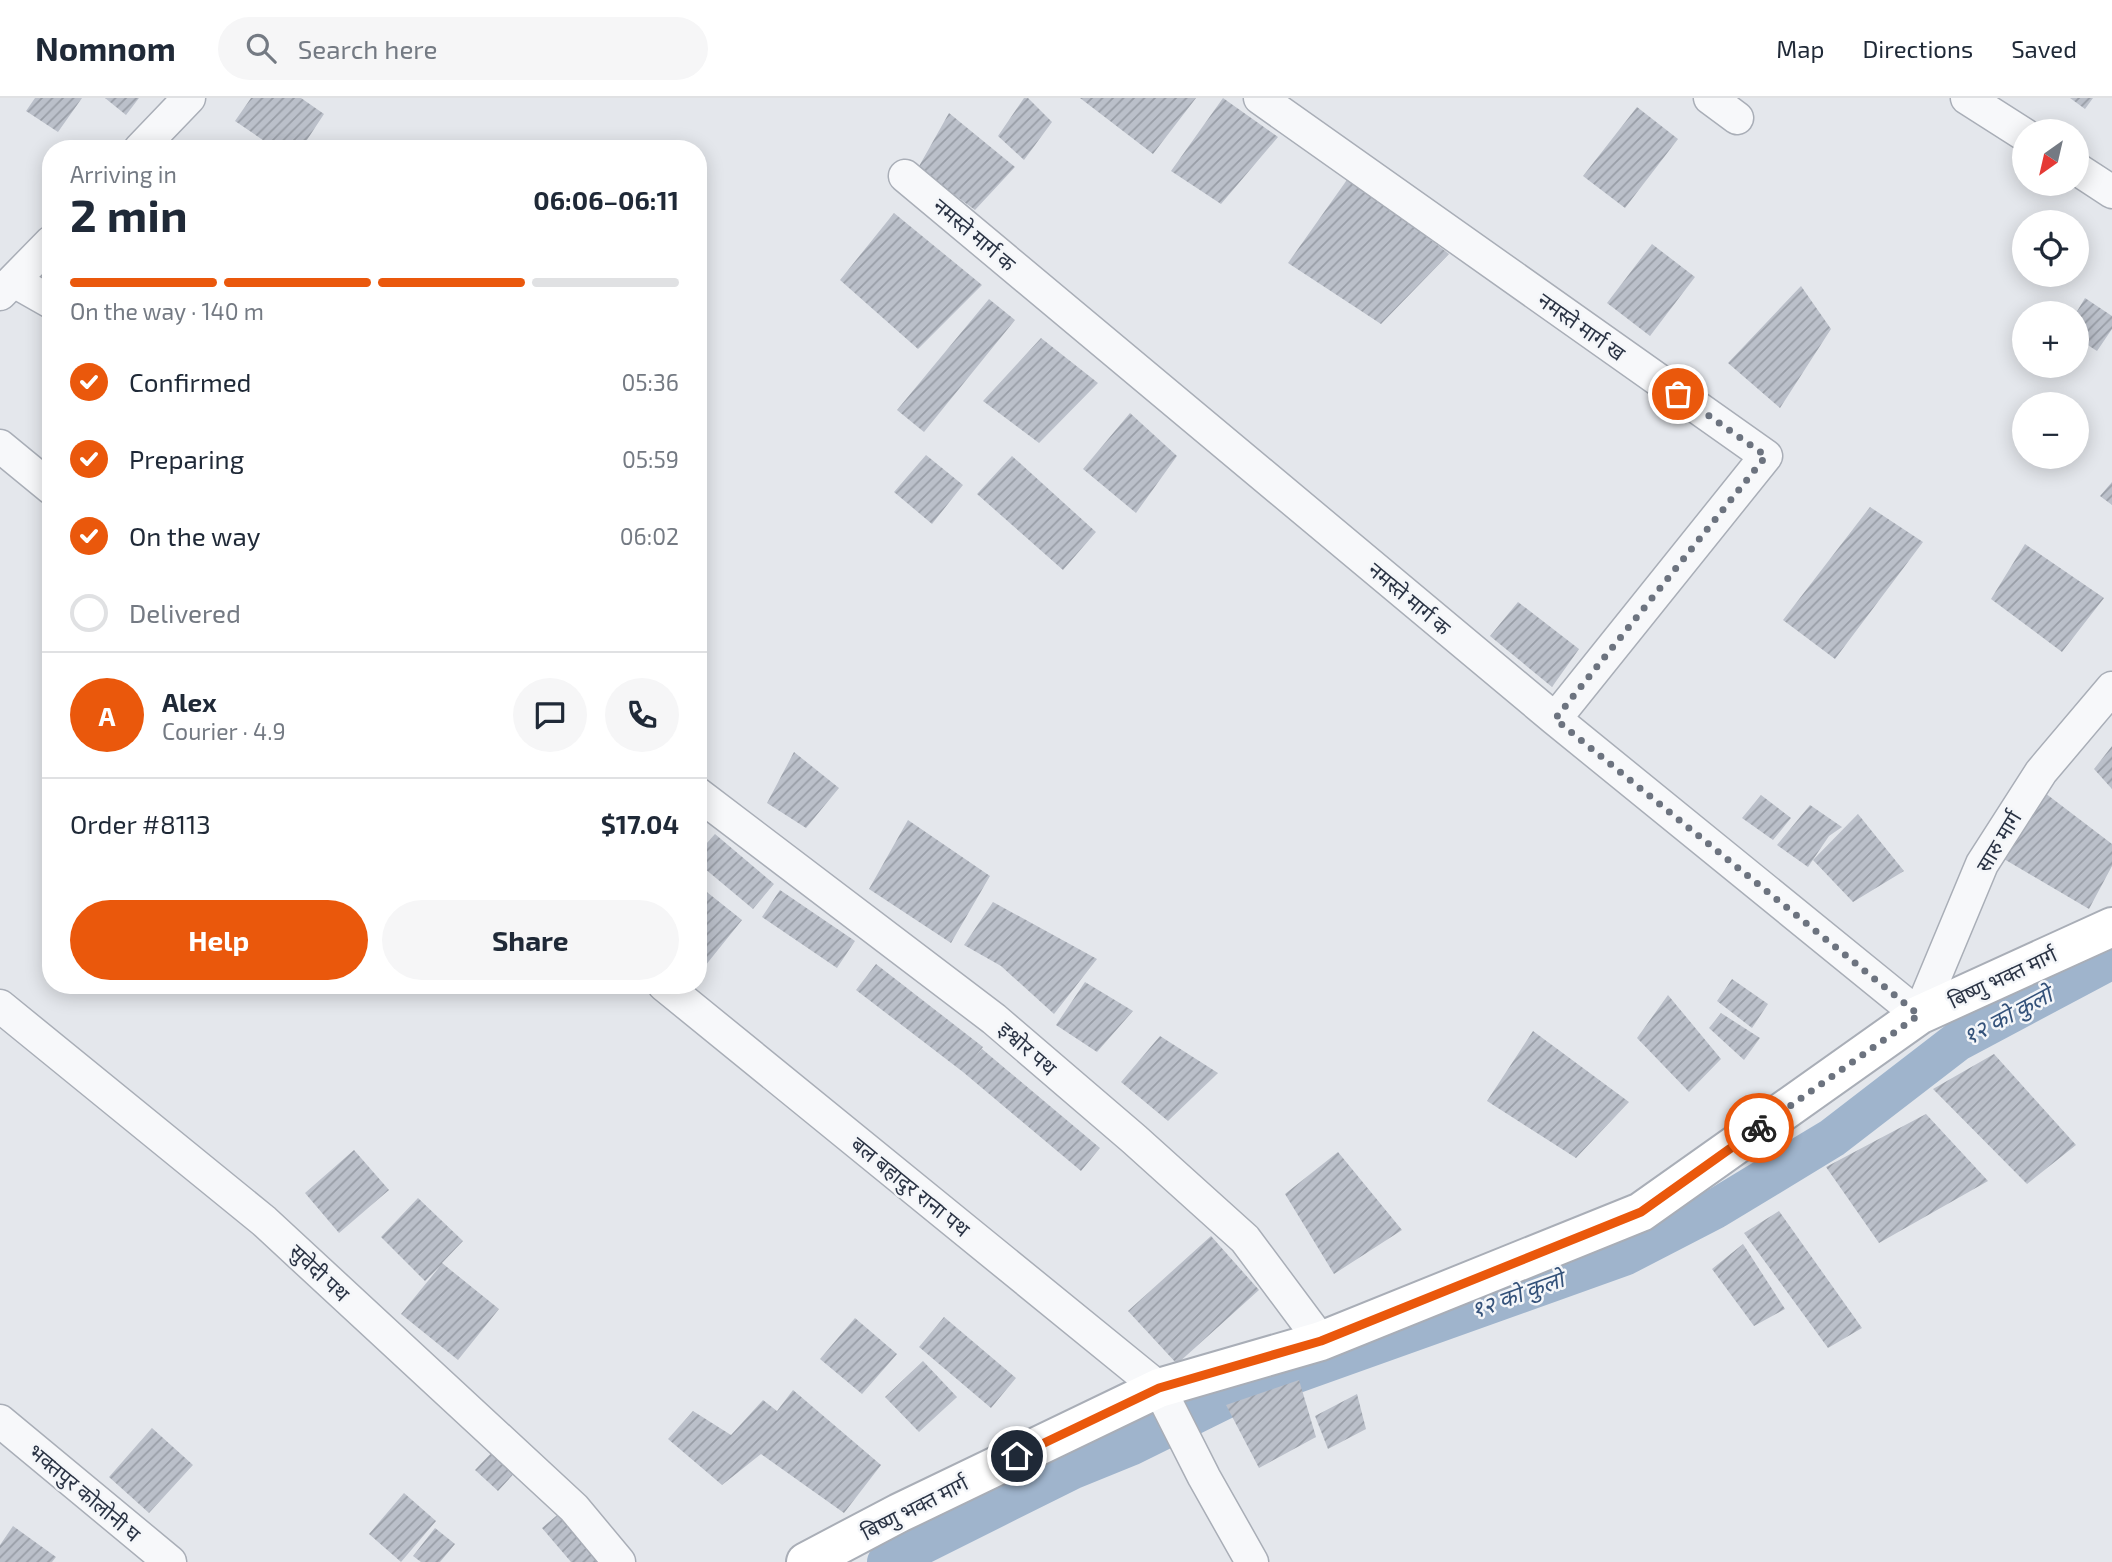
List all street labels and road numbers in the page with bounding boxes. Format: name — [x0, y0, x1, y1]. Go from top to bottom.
street label: नमस्ते मार्ग क — [929, 192, 1022, 276]
street label: नमस्ते मार्ग ख — [1534, 287, 1631, 366]
street label: नमस्ते मार्ग क — [1364, 556, 1457, 640]
street label: सारु मार्ग — [1970, 805, 2026, 876]
street label: बिष्णु भक्त मार्ग — [1944, 941, 2062, 1015]
street label: इश्वोर पथ — [994, 1016, 1063, 1080]
street label: बल बहादुर राना पथ — [845, 1131, 976, 1244]
street label: सुवेदी पथ — [284, 1238, 355, 1308]
street label: भक्तपुर कोलोनी घ — [23, 1438, 147, 1548]
street label: बिष्णु भक्त मार्ग — [856, 1469, 974, 1546]

